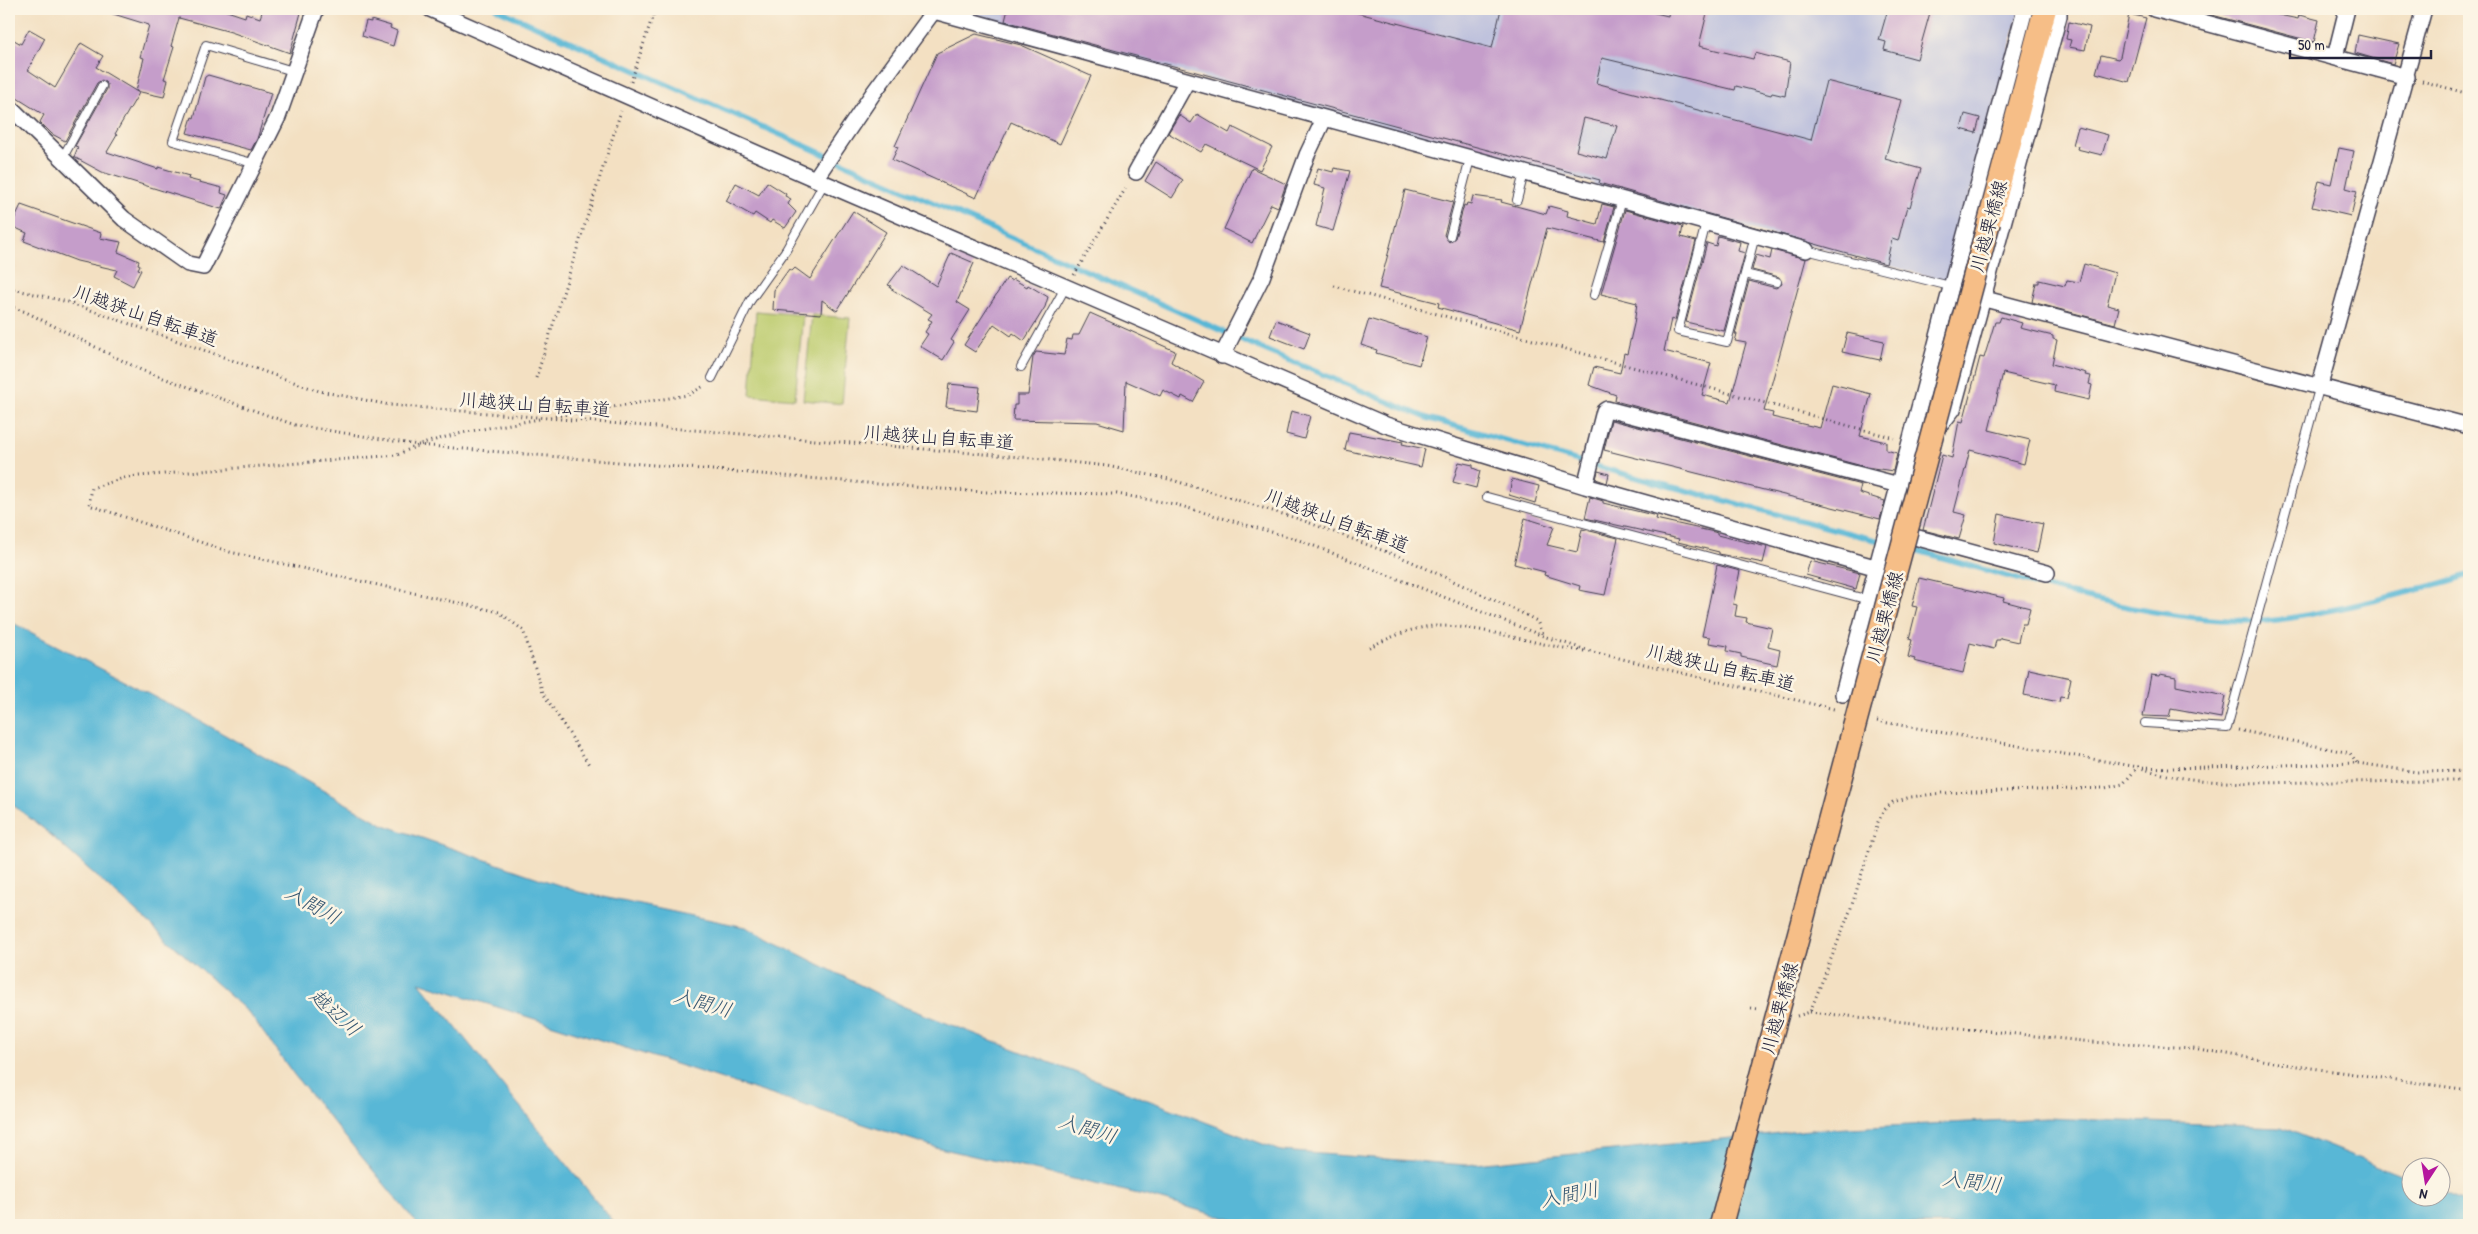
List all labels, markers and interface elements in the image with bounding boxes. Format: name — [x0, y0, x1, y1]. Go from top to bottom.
scale bar — [2290, 28, 2432, 60]
text: 50 m — [2298, 34, 2325, 55]
street label: 川越栗橋線 — [1963, 177, 2013, 275]
street label: 川越狭山自転車道 — [70, 278, 222, 352]
street label: 川越狭山自転車道 — [458, 386, 612, 422]
street label: 川越狭山自転車道 — [862, 419, 1016, 455]
street label: 川越狭山自転車道 — [1261, 482, 1413, 558]
street label: 川越栗橋線 — [1859, 568, 1909, 666]
street label: 川越狭山自転車道 — [1644, 637, 1798, 697]
water label: 入間川 — [280, 878, 346, 930]
street label: 川越栗橋線 — [1754, 959, 1804, 1057]
water label: 越辺川 — [304, 981, 367, 1042]
water label: 入間川 — [670, 981, 736, 1023]
water label: 入間川 — [1055, 1106, 1121, 1150]
north arrow — [2400, 1156, 2450, 1206]
water label: 入間川 — [1941, 1164, 2003, 1198]
water label: 入間川 — [1537, 1175, 1601, 1213]
text: N — [2417, 1185, 2429, 1205]

